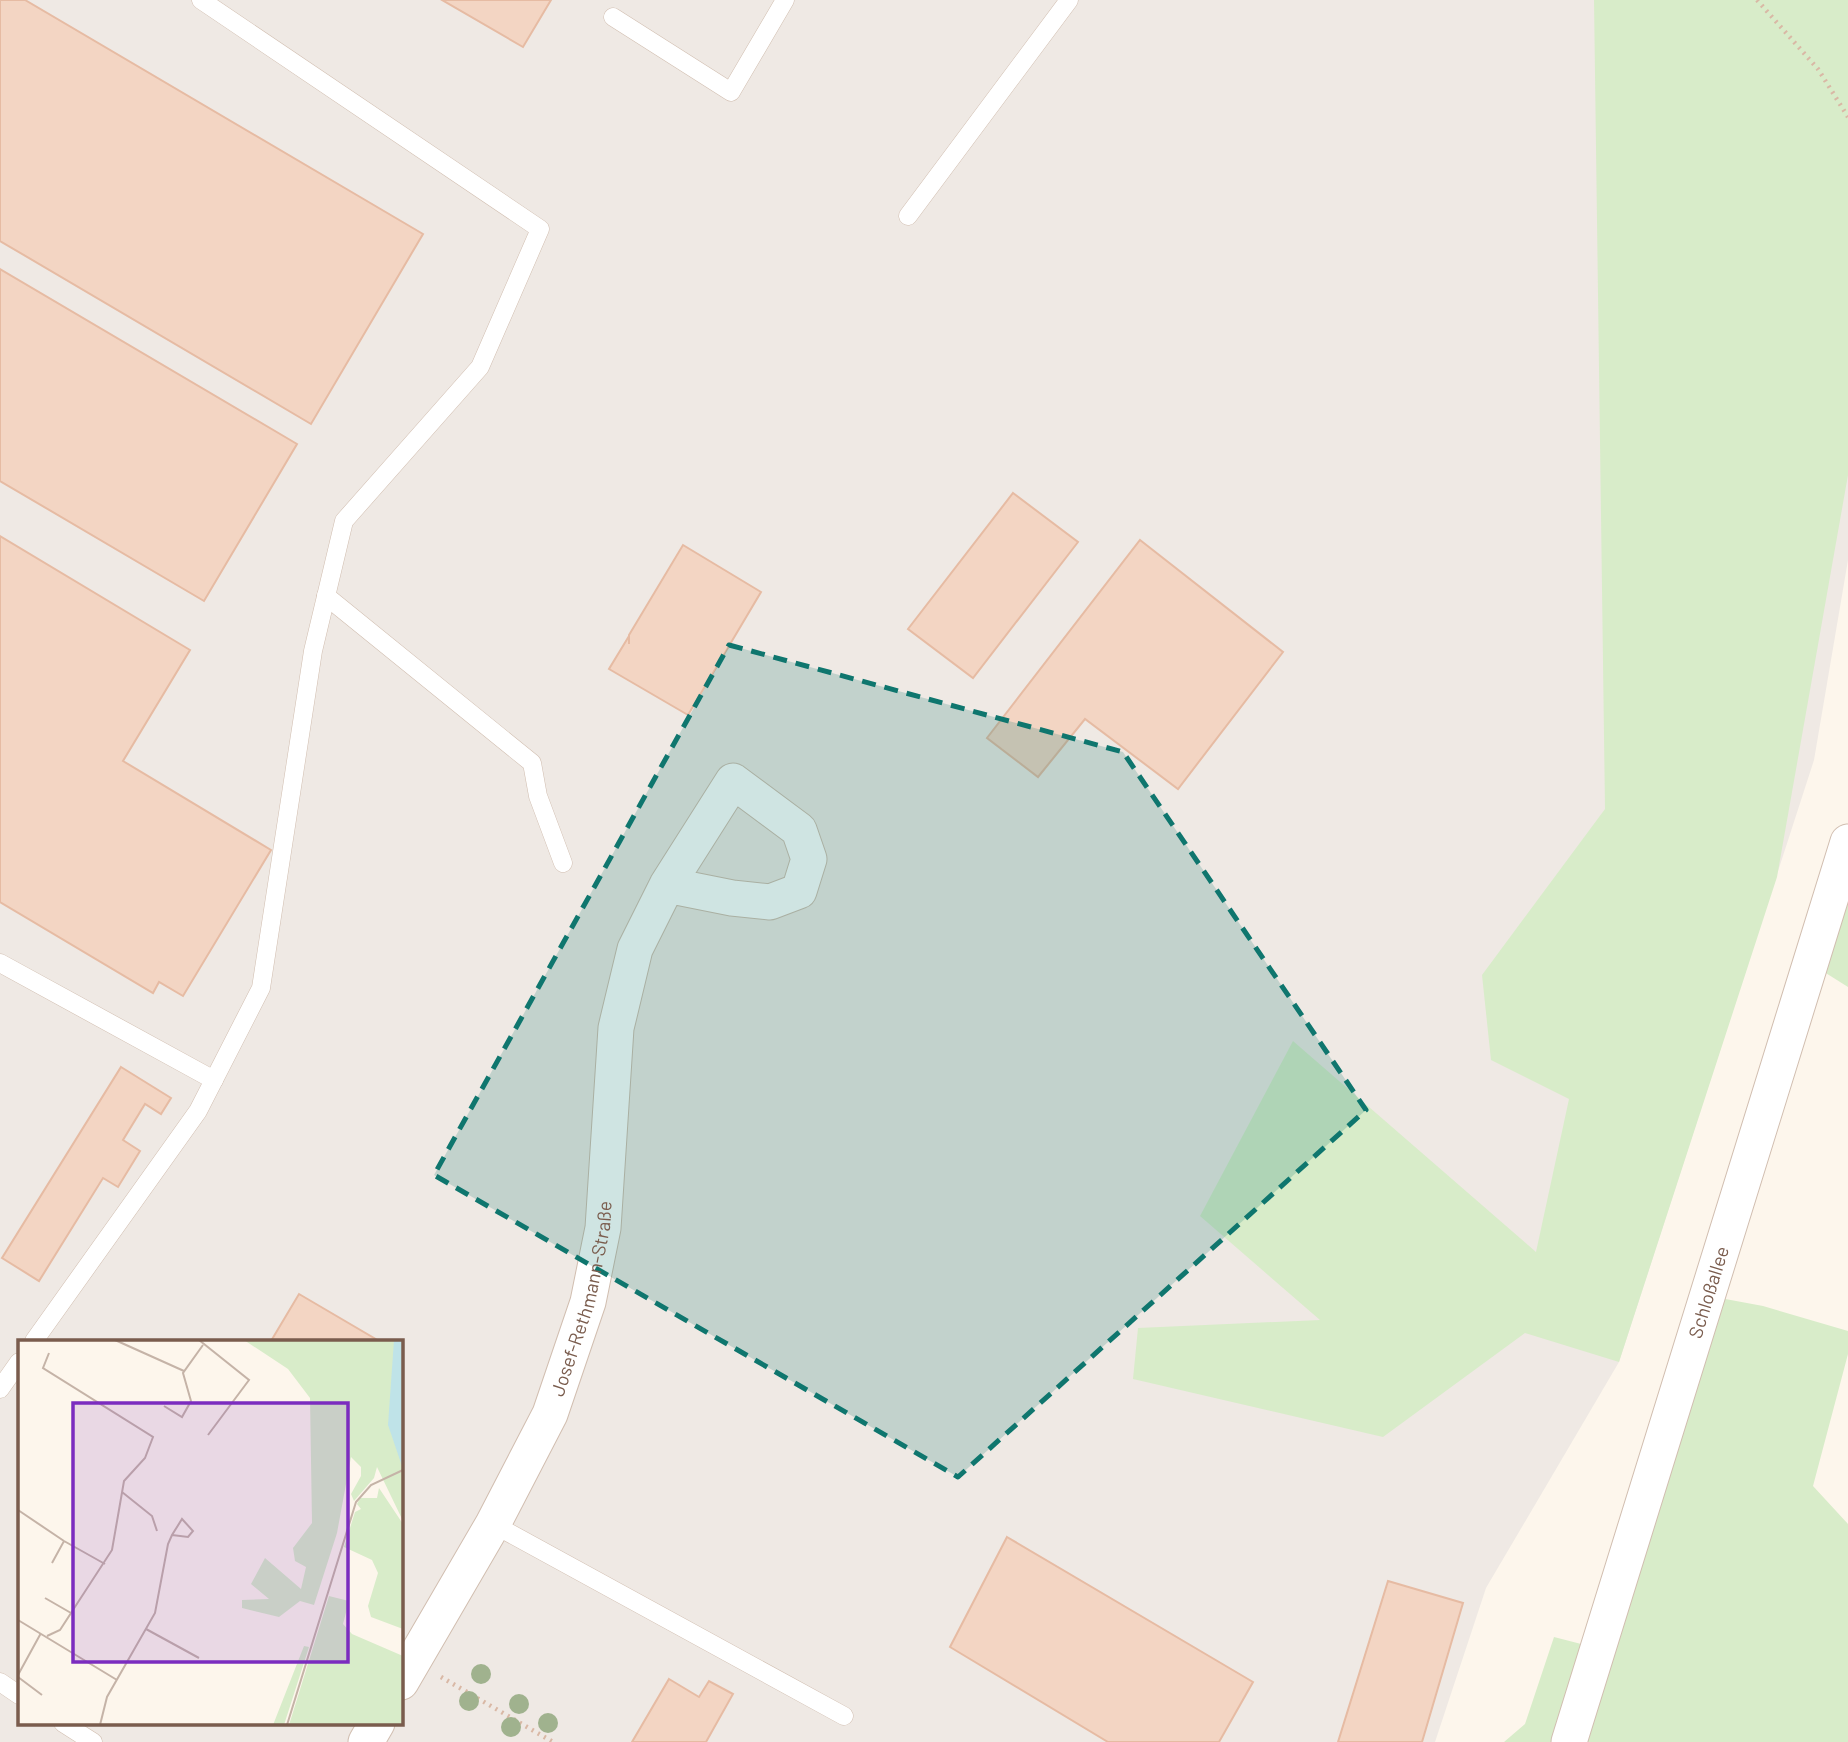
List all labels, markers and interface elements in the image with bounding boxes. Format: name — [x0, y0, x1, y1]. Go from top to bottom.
street label: Josef-Rethmann-Straße — [545, 1200, 616, 1399]
street label: Schloßallee — [1683, 1243, 1733, 1341]
inset map — [18, 1340, 402, 1724]

